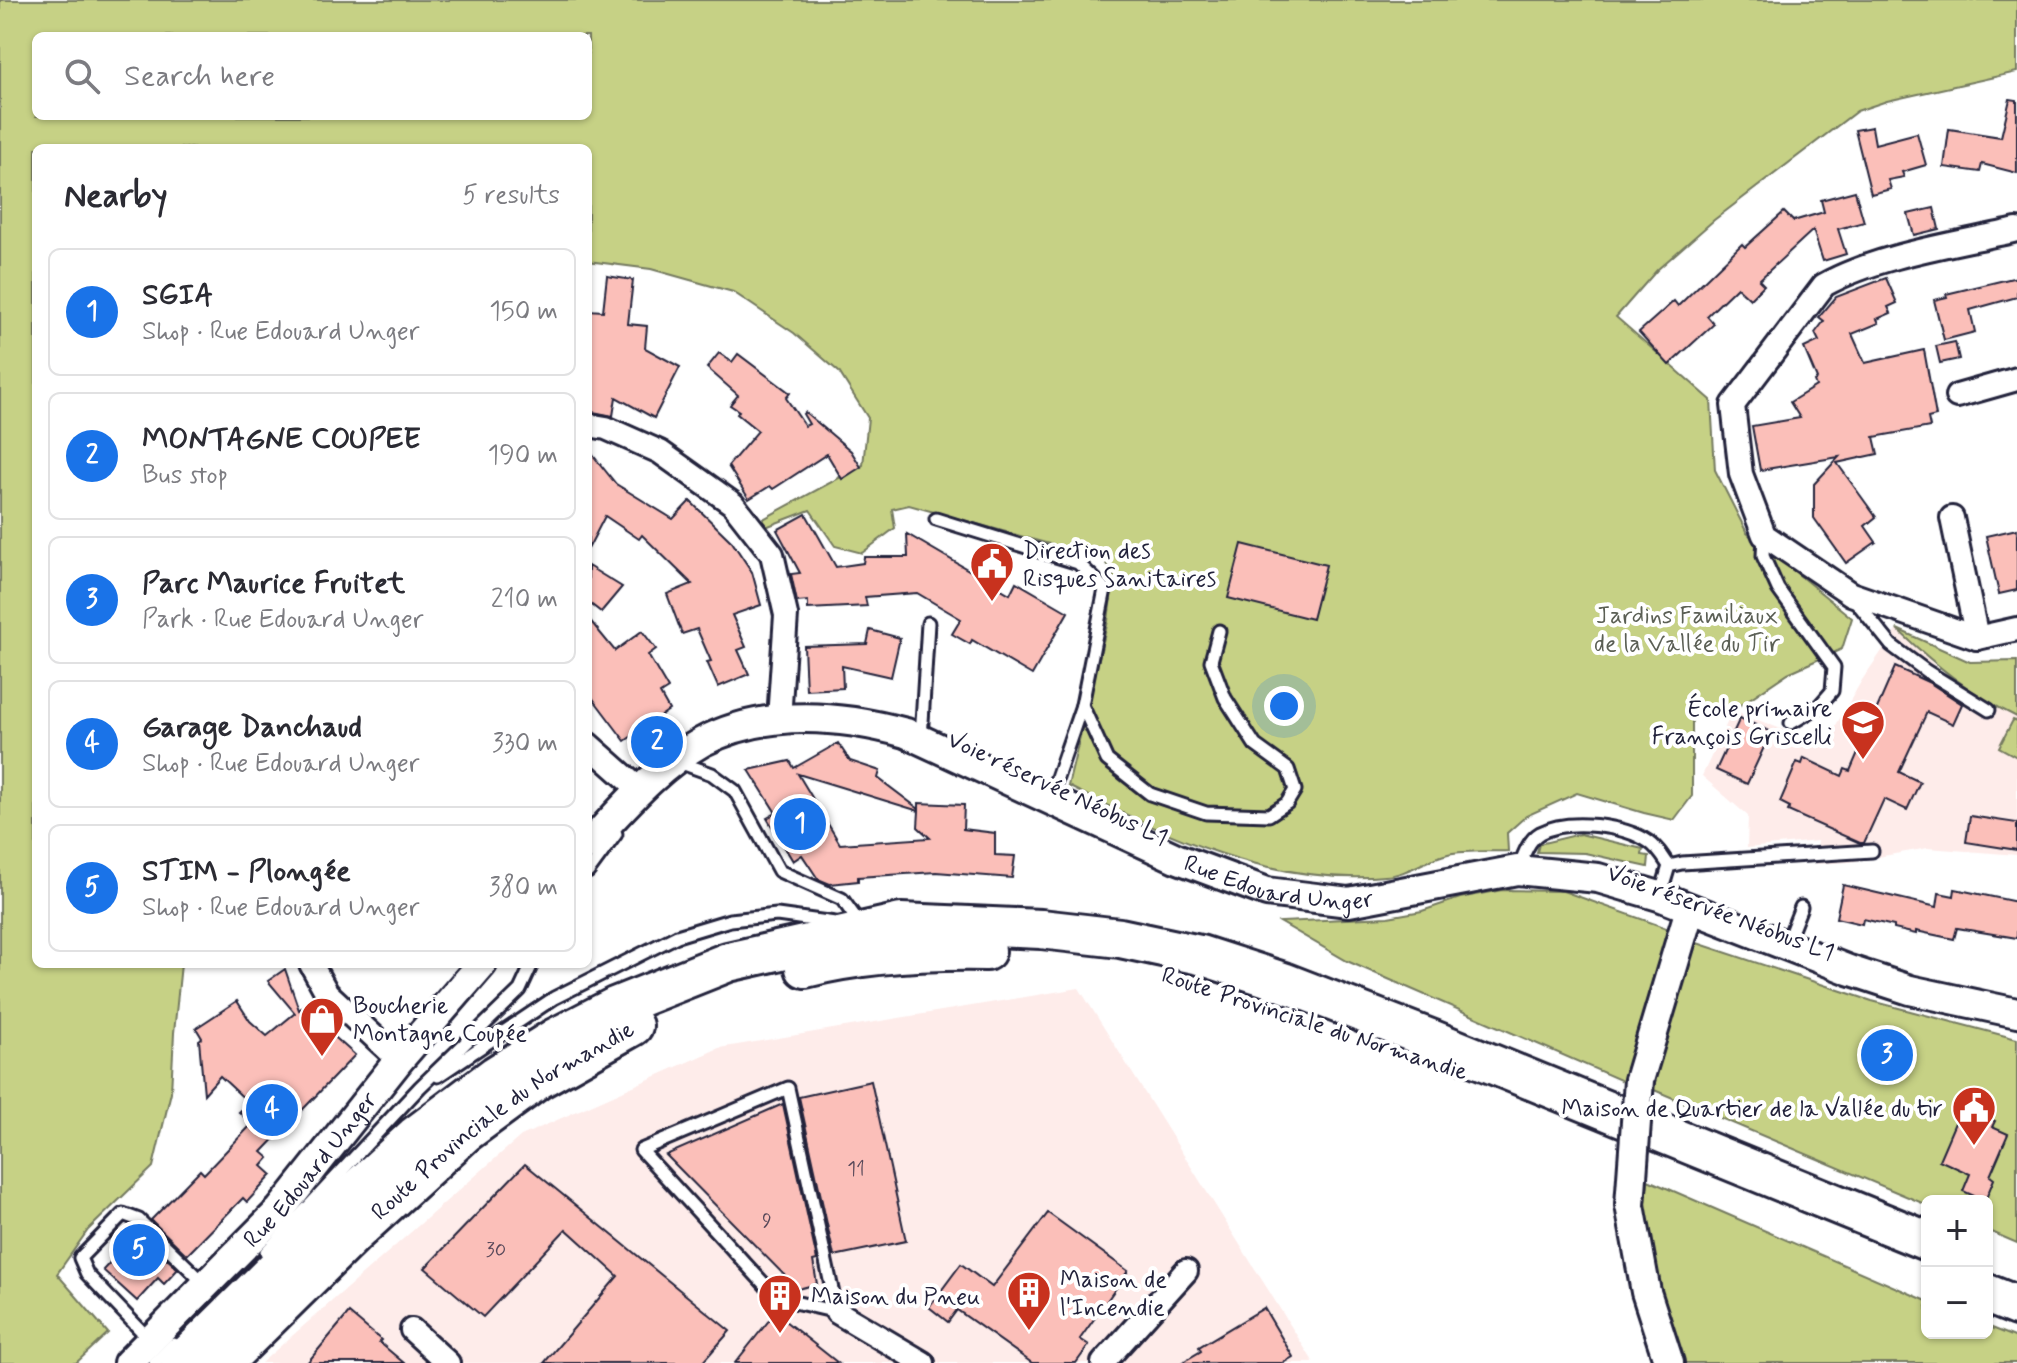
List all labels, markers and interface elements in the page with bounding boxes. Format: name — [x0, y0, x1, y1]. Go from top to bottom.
search box — [32, 32, 592, 120]
icon: search — [60, 54, 104, 98]
text: Search here — [124, 57, 275, 96]
text: Nearby — [64, 174, 168, 219]
text: 5 results — [462, 179, 560, 213]
text: SGIA — [142, 276, 213, 315]
text: 1 — [86, 295, 98, 329]
text: 150 m — [489, 295, 558, 329]
text: Shop · Rue Edouard Unger — [142, 315, 420, 349]
text: MONTAGNE COUPEE — [142, 420, 421, 459]
text: 2 — [86, 439, 98, 473]
text: 190 m — [488, 439, 558, 473]
text: Bus stop — [142, 459, 228, 493]
place label: Direction des Risques Sanitaires — [1023, 536, 1216, 595]
public building icon: Direction des Risques Sanitaires — [968, 540, 1016, 603]
text: Parc Maurice Fruitet — [142, 564, 405, 603]
text: 3 — [86, 583, 98, 617]
text: 210 m — [491, 583, 558, 617]
park label: Jardins Familiaux de la Vallée du Tir — [1594, 601, 1781, 660]
text: Park · Rue Edouard Unger — [142, 603, 424, 637]
your location — [1264, 686, 1304, 726]
place label: École primaire François Griscelli — [1652, 692, 1832, 753]
school or university icon: École primaire François Griscelli — [1839, 698, 1887, 761]
text: Garage Danchaud — [142, 708, 362, 747]
pin: 2 — [631, 712, 683, 772]
street label: Voie réservée Néobus L1 — [942, 725, 1172, 854]
text: 4 — [84, 727, 100, 761]
text: 330 m — [492, 727, 558, 761]
text: Shop · Rue Edouard Unger — [142, 747, 420, 781]
pin: 1 — [774, 794, 826, 854]
street label: Rue Edouard Unger — [1179, 848, 1376, 919]
text: STIM - Plongée — [142, 852, 351, 891]
street label: Voie réservée Néobus L1 — [1603, 858, 1838, 969]
text: 5 — [84, 871, 100, 905]
text: 380 m — [489, 871, 558, 905]
text: Shop · Rue Edouard Unger — [142, 891, 420, 925]
street label: Route Provinciale du Normandie — [1157, 960, 1472, 1089]
place label: Boucherie Montagne Coupée — [353, 991, 527, 1050]
shop icon: Boucherie Montagne Coupée — [298, 995, 346, 1058]
street label: Route Provinciale du Normandie — [365, 1014, 640, 1228]
pin: 3 — [1861, 1025, 1913, 1085]
pin: 4 — [246, 1080, 298, 1140]
public building icon: Maison de Quartier de la Vallée du tir — [1950, 1084, 1998, 1147]
street label: Rue Edouard Unger — [237, 1086, 385, 1255]
place label: Maison de Quartier de la Vallée du tir — [1561, 1094, 1943, 1125]
house number: 11 — [847, 1156, 865, 1183]
map controls — [1921, 1195, 1993, 1339]
button: + — [1921, 1195, 1993, 1267]
house number: 9 — [762, 1208, 772, 1235]
pin: 5 — [113, 1220, 165, 1280]
house number: 30 — [486, 1237, 506, 1264]
place label: Maison de l'Incendie — [1060, 1265, 1167, 1324]
button: − — [1921, 1267, 1993, 1339]
building icon: Maison de l'Incendie — [1005, 1269, 1053, 1332]
building icon: Maison du Pneu — [756, 1272, 804, 1335]
place label: Maison du Pneu — [811, 1282, 980, 1313]

